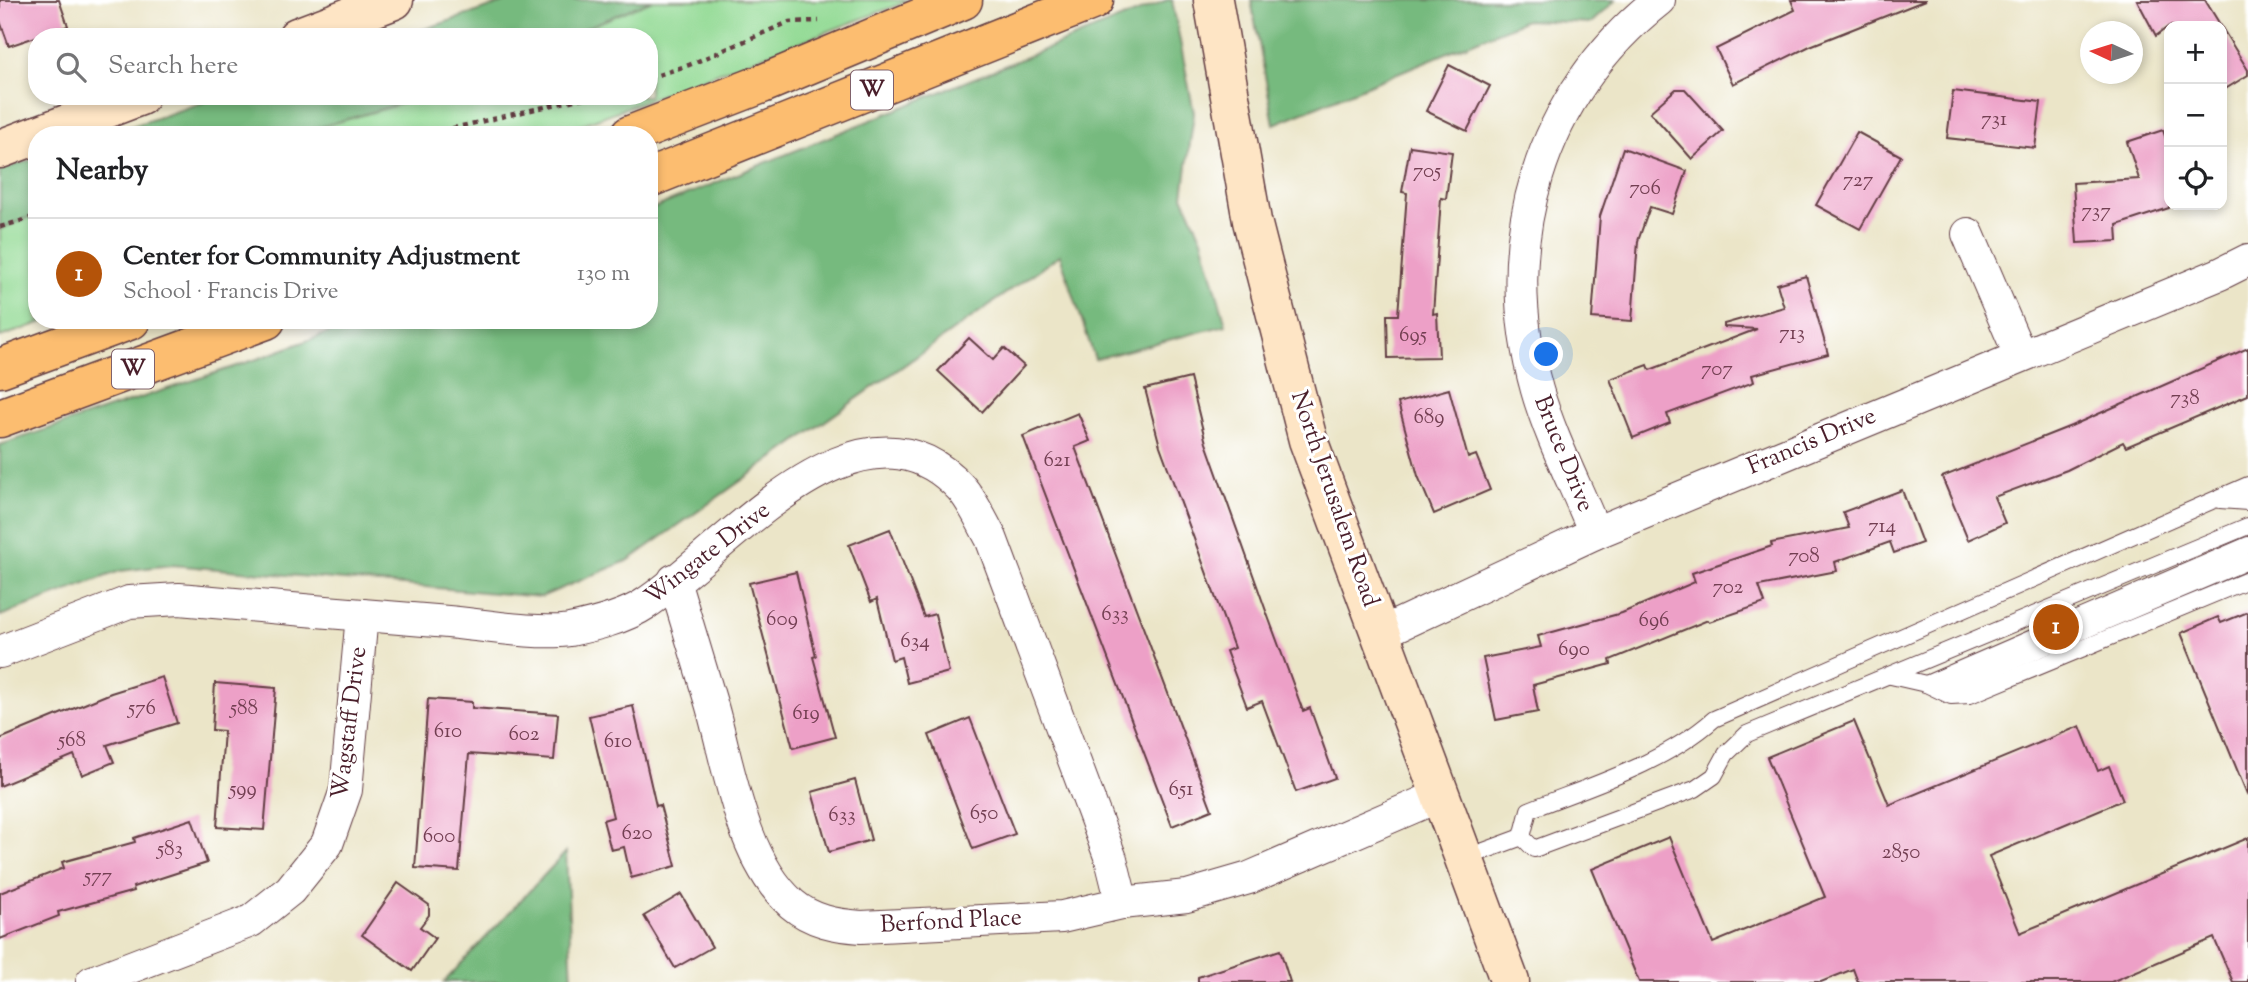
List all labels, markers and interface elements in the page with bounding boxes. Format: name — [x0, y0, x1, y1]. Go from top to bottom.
north arrow — [2080, 21, 2143, 84]
map controls — [2164, 21, 2227, 210]
button: + — [2164, 21, 2227, 84]
search box — [28, 28, 658, 105]
icon: search — [52, 48, 90, 86]
text: Search here — [108, 48, 238, 85]
road number: W — [851, 71, 893, 110]
button: − — [2164, 84, 2227, 147]
house number: 731 — [1981, 105, 2007, 135]
button: locate — [2164, 147, 2227, 210]
text: Nearby — [56, 150, 148, 193]
house number: 705 — [1413, 157, 1441, 187]
house number: 727 — [1843, 166, 1874, 196]
house number: 706 — [1629, 174, 1661, 204]
house number: 737 — [2081, 197, 2111, 227]
text: Center for Community Adjustment — [123, 239, 520, 276]
text: 1 — [75, 258, 83, 291]
text: 130 m — [577, 258, 630, 291]
text: School · Francis Drive — [123, 276, 339, 309]
house number: 713 — [1779, 319, 1805, 349]
house number: 695 — [1399, 321, 1427, 351]
your location — [1529, 337, 1563, 371]
road number: W — [112, 350, 154, 388]
house number: 707 — [1701, 355, 1733, 385]
house number: 738 — [2170, 384, 2200, 414]
street label: North Jerusalem Road — [1281, 386, 1387, 612]
street label: Bruce Drive — [1524, 391, 1602, 517]
street label: Francis Drive — [1742, 400, 1882, 484]
house number: 689 — [1413, 403, 1445, 433]
house number: 621 — [1043, 446, 1071, 476]
street label: Wingate Drive — [638, 494, 778, 614]
house number: 714 — [1868, 512, 1896, 542]
house number: 708 — [1788, 542, 1820, 572]
house number: 702 — [1713, 573, 1744, 603]
house number: 633 — [1101, 600, 1129, 630]
pin: 1 — [2033, 601, 2079, 653]
house number: 609 — [766, 605, 798, 635]
house number: 696 — [1638, 606, 1670, 636]
house number: 634 — [900, 627, 930, 657]
house number: 690 — [1558, 635, 1590, 665]
street label: Wagstaff Drive — [324, 645, 376, 801]
house number: 576 — [127, 694, 156, 724]
house number: 588 — [229, 694, 258, 724]
house number: 619 — [792, 699, 820, 729]
house number: 610 — [434, 717, 462, 747]
house number: 602 — [508, 720, 540, 750]
house number: 568 — [57, 726, 86, 756]
house number: 610 — [604, 727, 632, 757]
house number: 599 — [228, 775, 257, 805]
house number: 651 — [1169, 775, 1193, 805]
house number: 650 — [970, 799, 998, 829]
house number: 633 — [828, 801, 856, 831]
house number: 620 — [621, 819, 653, 849]
house number: 600 — [423, 822, 455, 852]
house number: 583 — [156, 835, 183, 865]
house number: 2850 — [1882, 838, 1920, 868]
house number: 577 — [83, 862, 113, 892]
street label: Berfond Place — [879, 901, 1023, 943]

